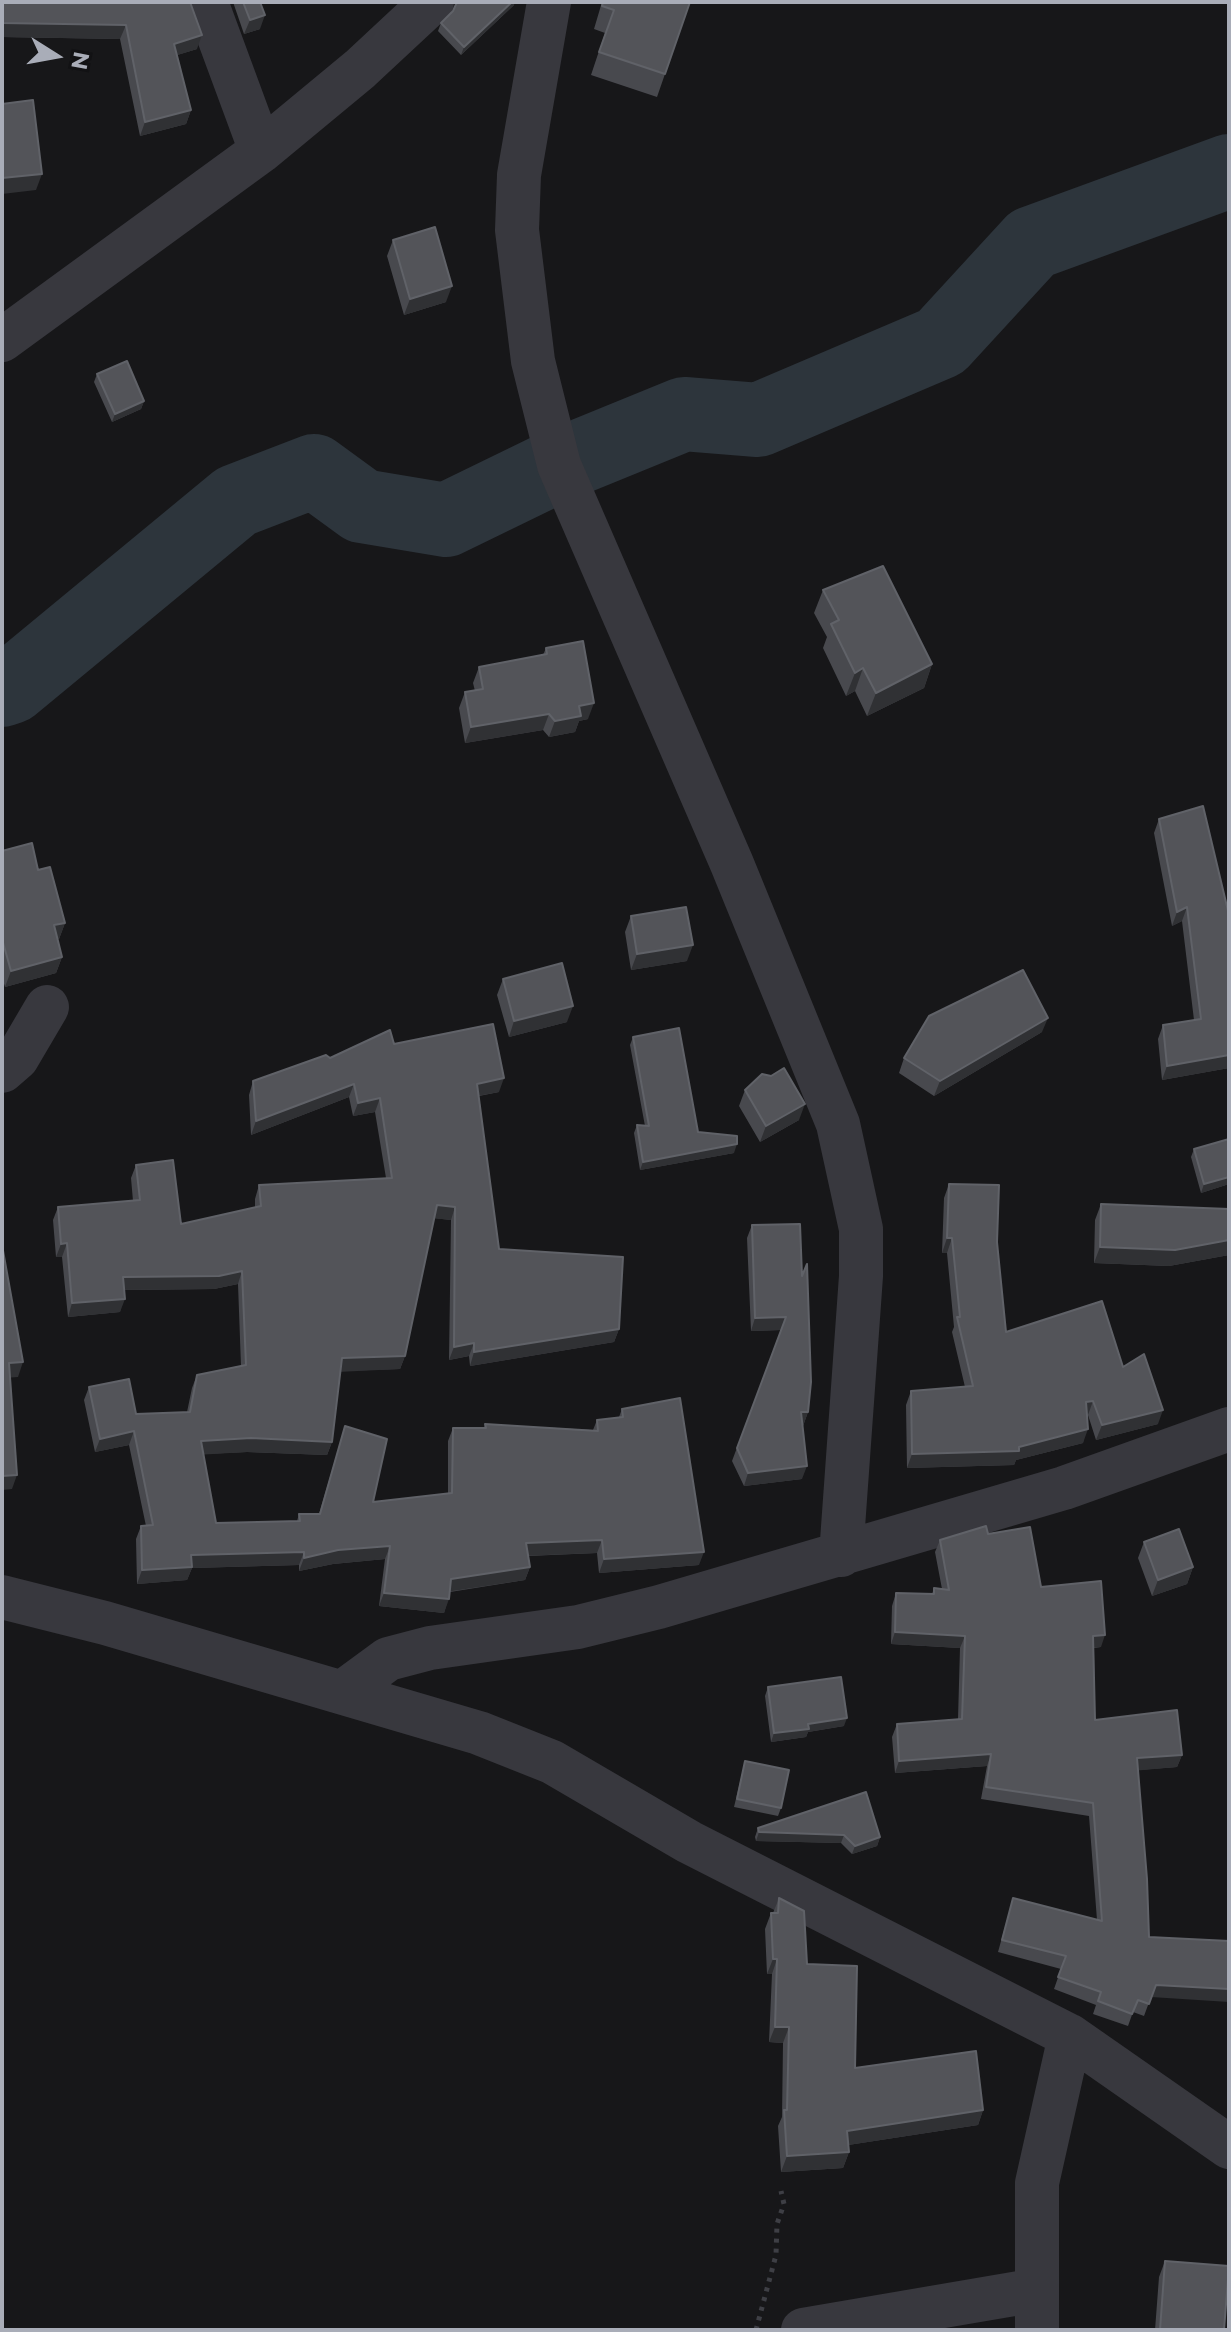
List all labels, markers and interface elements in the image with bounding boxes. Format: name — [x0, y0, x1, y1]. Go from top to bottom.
north arrow — [16, 16, 96, 96]
text: N — [65, 49, 95, 72]

